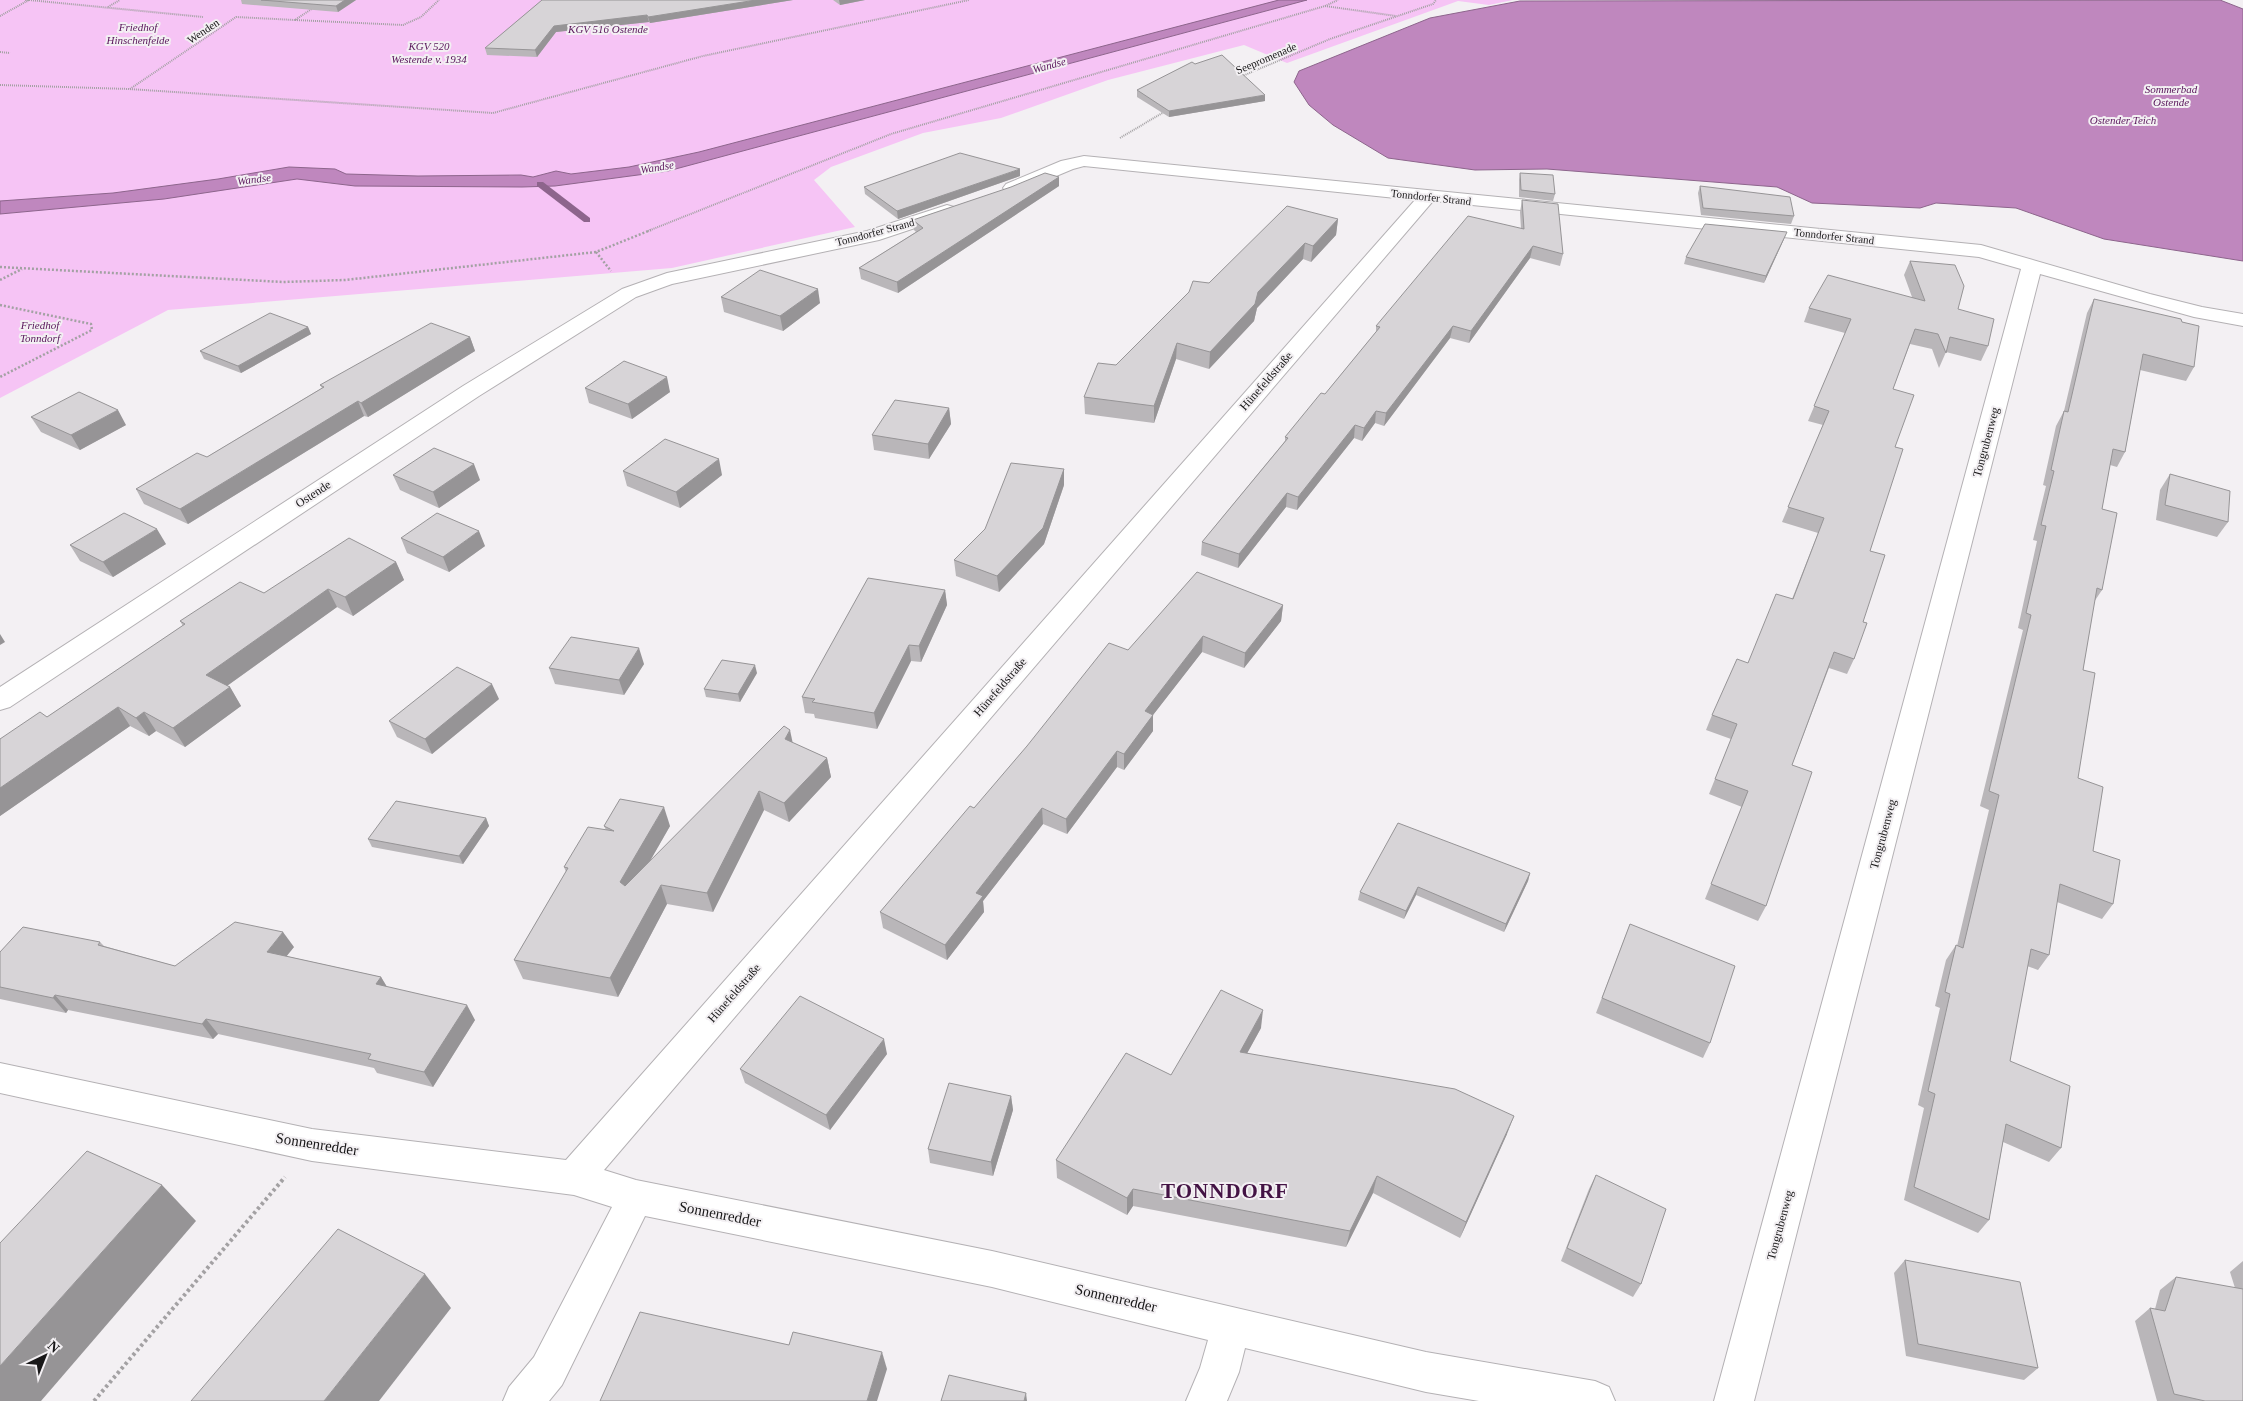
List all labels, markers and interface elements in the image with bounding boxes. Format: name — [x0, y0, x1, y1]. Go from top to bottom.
street label: Wenden — [185, 16, 222, 46]
park label: Friedhof Hinschenfelde — [106, 21, 170, 46]
park label: KGV 516 Ostende — [567, 23, 648, 35]
park label: KGV 520 Westende v. 1934 — [391, 40, 467, 65]
street label: Seepromenade — [1234, 40, 1298, 76]
water label: Wandse — [1031, 55, 1067, 75]
park label: Sommerbad Ostende — [2145, 83, 2198, 108]
water label: Ostender Teich — [2090, 114, 2157, 126]
water label: Wandse — [639, 158, 675, 176]
water label: Wandse — [236, 171, 272, 187]
street label: Tonndorfer Strand — [1390, 187, 1472, 207]
street label: Tonndorfer Strand — [834, 216, 916, 248]
street label: Tonndorfer Strand — [1793, 226, 1875, 246]
park label: Friedhof Tonndorf — [20, 319, 62, 344]
street label: Hünefeldstraße — [1237, 349, 1295, 413]
street label: Tongrubenweg — [1970, 406, 2002, 478]
street label: Ostende — [293, 477, 333, 511]
street label: Hünefeldstraße — [971, 655, 1029, 719]
street label: Tongrubenweg — [1867, 798, 1899, 870]
street label: Hünefeldstraße — [705, 961, 763, 1025]
street label: Sonnenredder — [275, 1130, 359, 1158]
district label: TONNDORF — [1161, 1179, 1289, 1203]
street label: Tongrubenweg — [1764, 1189, 1796, 1261]
street label: Sonnenredder — [678, 1198, 762, 1230]
street label: Sonnenredder — [1074, 1281, 1158, 1315]
north arrow — [20, 1331, 70, 1381]
text: N — [45, 1338, 62, 1356]

